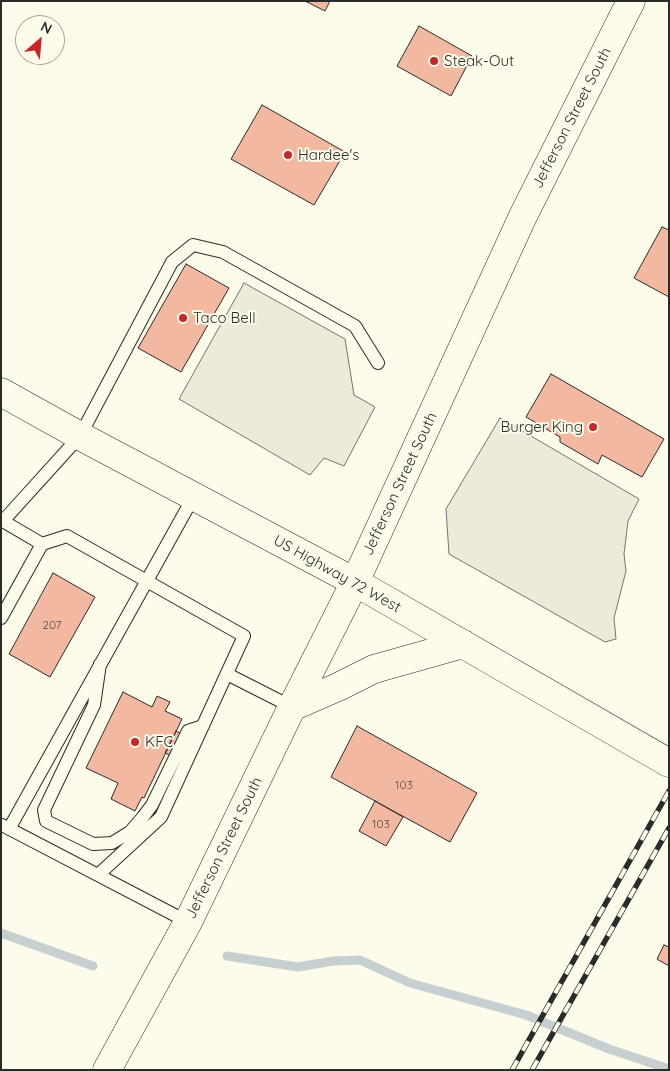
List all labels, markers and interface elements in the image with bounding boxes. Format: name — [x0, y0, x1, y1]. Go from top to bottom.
north arrow — [15, 15, 65, 65]
text: N — [38, 17, 55, 38]
street label: Jefferson Street South — [529, 45, 615, 191]
place label: Steak-Out — [444, 52, 514, 70]
marker: Steak-Out — [428, 55, 440, 67]
place label: Hardee's — [298, 146, 359, 164]
marker: Hardee's — [282, 149, 294, 161]
place label: Taco Bell — [193, 309, 256, 327]
marker: Taco Bell — [177, 312, 189, 324]
street label: Jefferson Street South — [359, 410, 441, 558]
place label: Burger King — [500, 418, 583, 436]
marker: Burger King — [587, 421, 599, 433]
street label: US Highway 72 West — [270, 531, 404, 617]
house number: 207 — [42, 618, 62, 632]
place label: KFC — [145, 733, 173, 751]
marker: KFC — [129, 736, 141, 748]
street label: Jefferson Street South — [182, 774, 266, 922]
house number: 103 — [395, 778, 413, 792]
house number: 103 — [372, 817, 390, 831]

